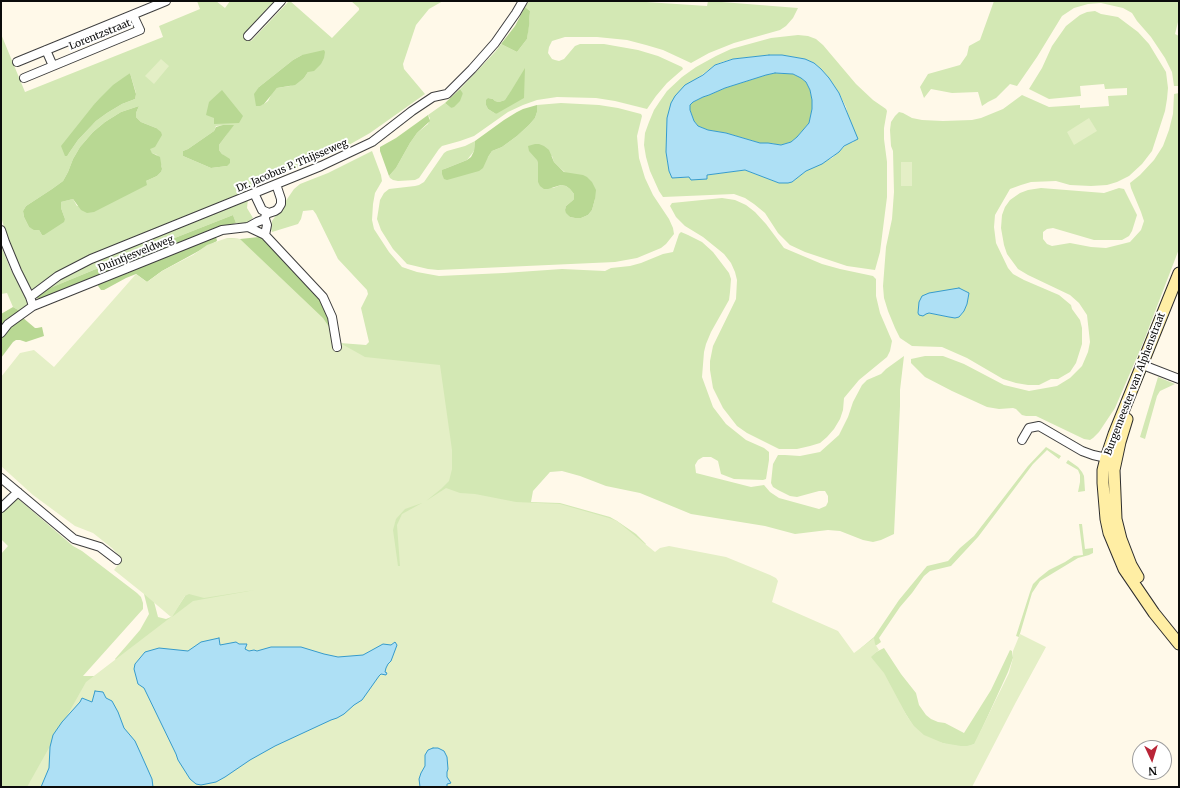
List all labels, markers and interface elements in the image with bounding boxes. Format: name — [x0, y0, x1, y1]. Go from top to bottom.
street label: Lorentzstraat — [67, 17, 133, 53]
street label: Dr. Jacobus P. Thijsseweg — [234, 137, 350, 195]
street label: Duintjesveldweg — [97, 233, 175, 275]
street label: Burgemeester van Alphenstraat — [1102, 311, 1168, 457]
north arrow — [1132, 740, 1172, 780]
text: N — [1148, 764, 1158, 778]

